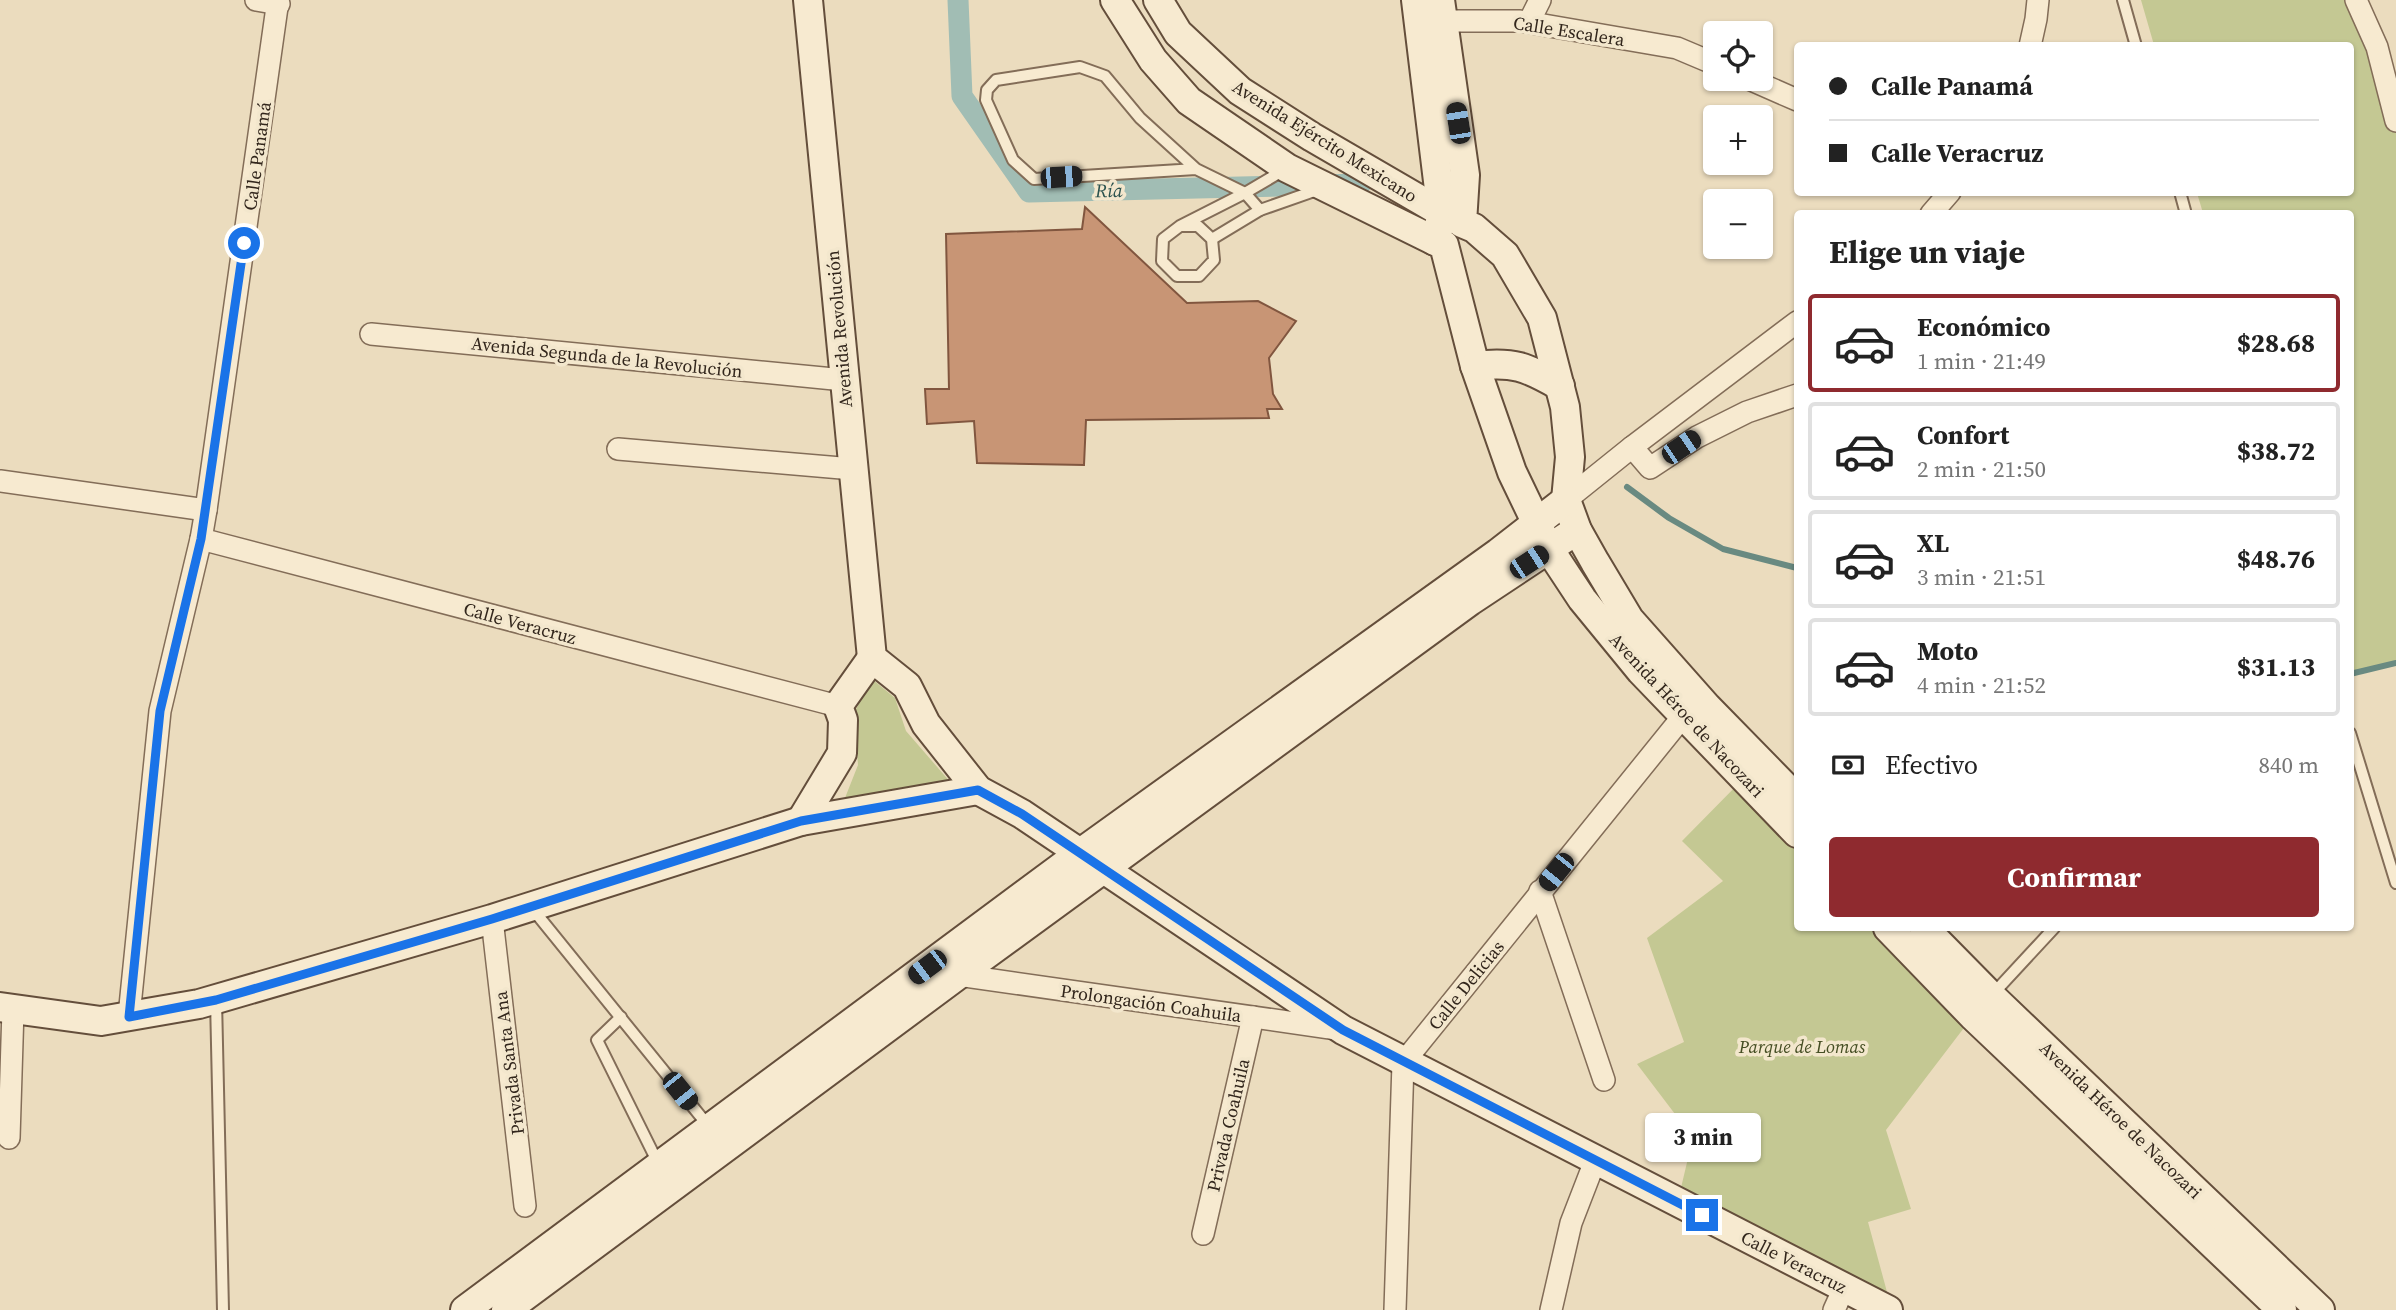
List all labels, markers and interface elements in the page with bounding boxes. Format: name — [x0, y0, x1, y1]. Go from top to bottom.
street label: Calle Escalera — [1512, 10, 1627, 52]
map controls — [1703, 21, 1773, 259]
button: locate — [1703, 21, 1773, 91]
text: Calle Panamá — [1871, 68, 2033, 104]
street label: Avenida Ejército Mexicano — [1228, 74, 1422, 208]
street label: Calle Panamá — [237, 99, 277, 212]
car — [1445, 101, 1472, 145]
button: + — [1703, 105, 1773, 175]
text: Calle Veracruz — [1871, 135, 2043, 171]
car — [1040, 165, 1083, 189]
water label: Ría — [1094, 177, 1123, 203]
button: − — [1703, 189, 1773, 259]
route start — [228, 227, 260, 259]
text: Elige un viaje — [1829, 230, 2025, 274]
street label: Avenida Revolución — [820, 249, 858, 409]
text: Económico — [1917, 309, 2050, 345]
icon: car — [1833, 312, 1896, 375]
text: $28.68 — [2237, 325, 2315, 361]
street label: Avenida Segunda de la Revolución — [470, 330, 744, 384]
text: 1 min · 21:49 — [1917, 345, 2046, 377]
text: Confort — [1917, 417, 2009, 453]
icon: car — [1833, 420, 1896, 483]
car — [1658, 427, 1705, 467]
text: $38.72 — [2237, 433, 2315, 469]
text: 2 min · 21:50 — [1917, 453, 2046, 485]
text: XL — [1917, 525, 1949, 561]
icon: car — [1833, 528, 1896, 591]
text: $48.76 — [2237, 541, 2315, 577]
car — [1506, 542, 1553, 582]
text: 3 min · 21:51 — [1917, 561, 2046, 593]
street label: Calle Veracruz — [461, 596, 579, 650]
street label: Avenida Héroe de Nacozari — [1604, 627, 1770, 803]
text: Moto — [1917, 633, 1978, 669]
icon: car — [1833, 636, 1896, 699]
text: $31.13 — [2237, 649, 2315, 685]
text: 4 min · 21:52 — [1917, 669, 2046, 701]
icon: cash — [1829, 746, 1867, 784]
text: Efectivo — [1885, 747, 1978, 783]
text: 840 m — [2258, 749, 2319, 781]
button: Confirmar — [1829, 837, 2319, 917]
car — [1535, 849, 1578, 895]
street label: Calle Delicias — [1422, 935, 1510, 1035]
car — [904, 946, 951, 988]
street label: Prolongación Coahuila — [1059, 978, 1244, 1028]
street label: Privada Santa Ana — [488, 989, 530, 1136]
park label: Parque de Lomas — [1738, 1034, 1866, 1059]
street label: Avenida Héroe de Nacozari — [2034, 1036, 2208, 1204]
street label: Privada Coahuila — [1201, 1055, 1256, 1194]
car — [659, 1068, 702, 1114]
callout: 3 min — [1644, 1114, 1760, 1162]
text: 3 min — [1673, 1121, 1733, 1153]
route end — [1686, 1199, 1718, 1231]
street label: Calle Veracruz — [1737, 1225, 1851, 1299]

